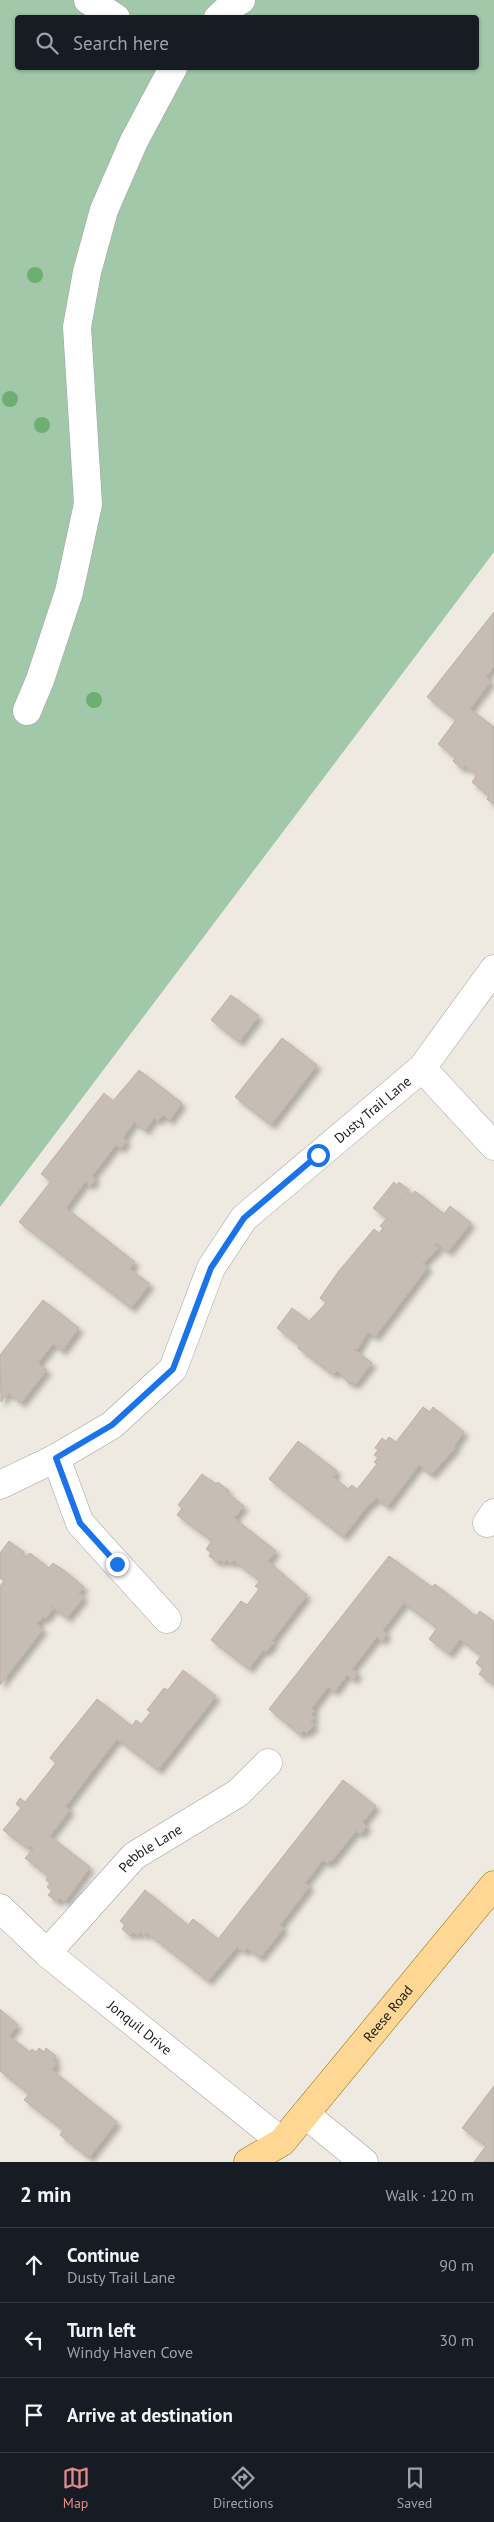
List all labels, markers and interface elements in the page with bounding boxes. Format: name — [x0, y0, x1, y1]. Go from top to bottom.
search box — [15, 15, 479, 70]
icon: search — [33, 29, 61, 57]
text: Search here — [73, 31, 169, 55]
street label: Dusty Trail Lane — [330, 1072, 415, 1147]
route start — [307, 1144, 330, 1167]
route end — [106, 1553, 129, 1576]
street label: Pebble Lane — [115, 1820, 185, 1876]
street label: Reese Road — [359, 1981, 417, 2046]
street label: Jonquil Drive — [103, 1996, 175, 2059]
text: 2 min — [20, 2181, 71, 2208]
text: Walk · 120 m — [385, 2185, 474, 2205]
text: Continue — [67, 2243, 139, 2267]
icon: ahead — [20, 2251, 48, 2279]
text: 90 m — [439, 2255, 474, 2275]
text: Dusty Trail Lane — [67, 2267, 175, 2287]
text: Turn left — [67, 2318, 136, 2342]
icon: left — [20, 2326, 48, 2354]
text: 30 m — [439, 2330, 474, 2350]
text: Windy Haven Cove — [67, 2342, 193, 2362]
icon: arrive — [20, 2401, 48, 2429]
text: Arrive at destination — [67, 2403, 233, 2427]
tab: Map — [62, 2464, 90, 2512]
tab: Directions — [213, 2464, 273, 2512]
tab: Saved — [397, 2464, 432, 2512]

